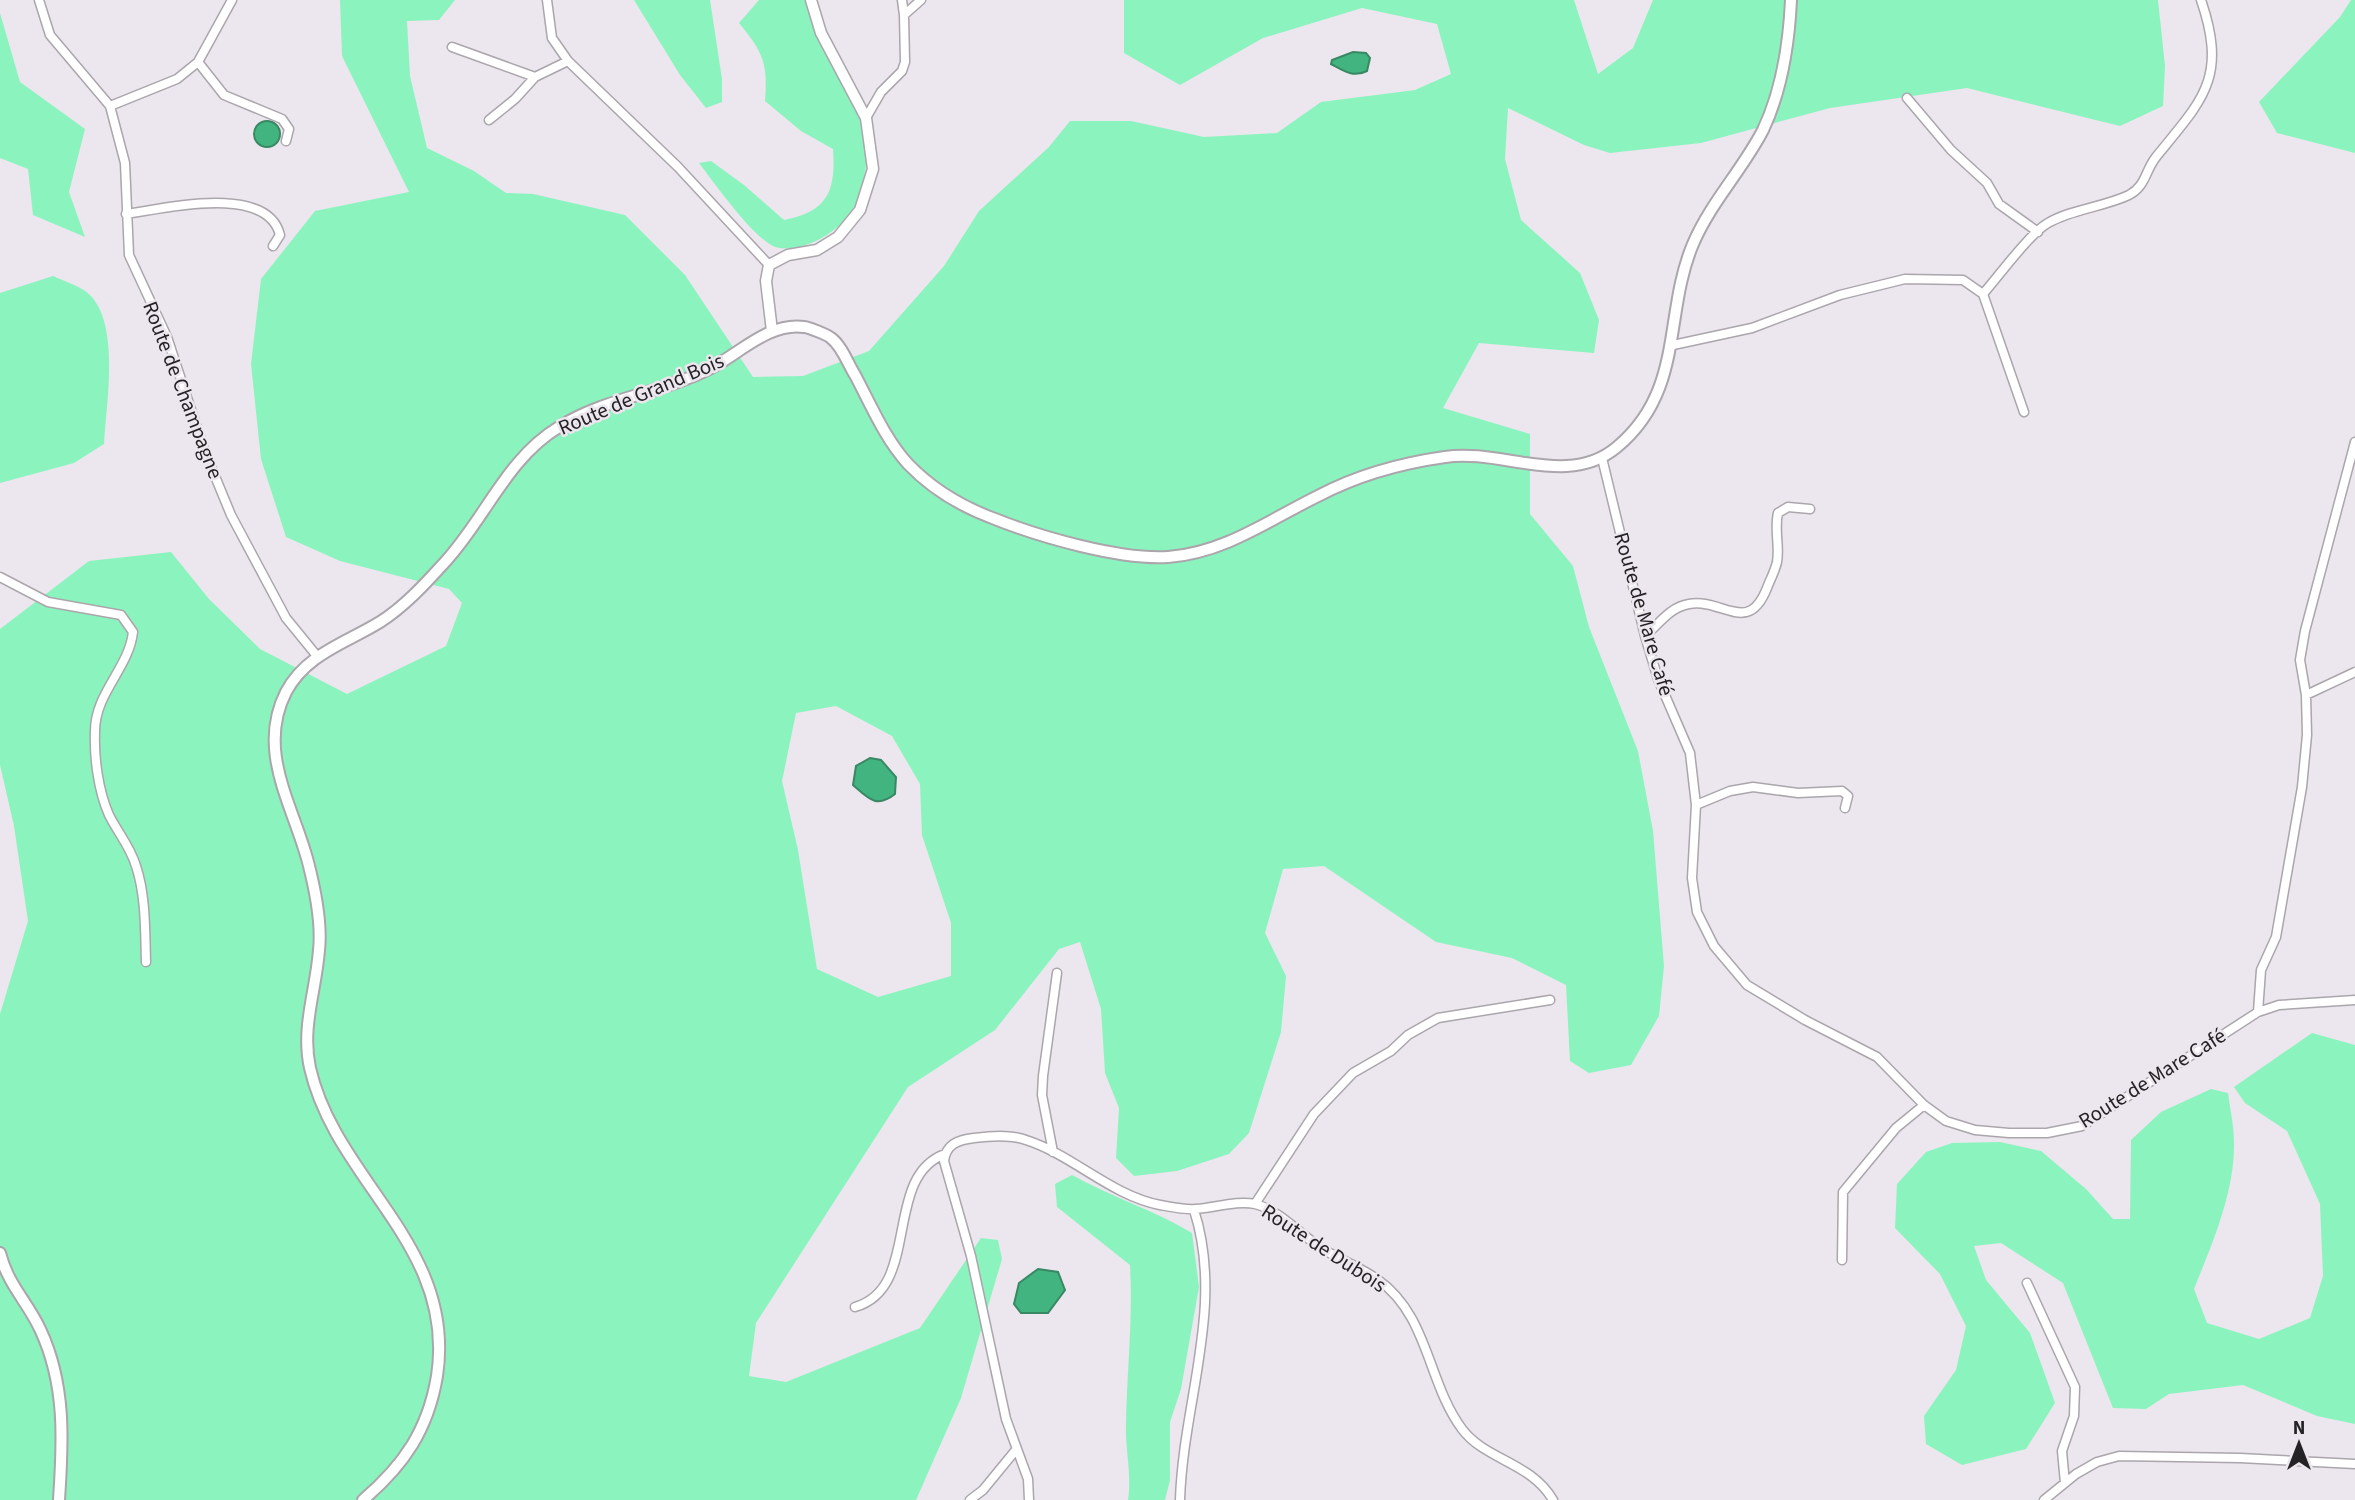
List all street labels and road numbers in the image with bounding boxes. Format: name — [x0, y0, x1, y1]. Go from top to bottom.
street label: Route de Champagne — [135, 297, 231, 483]
street label: Route de Grand Bois — [553, 345, 729, 443]
street label: Route de Mare Café — [1606, 529, 1682, 699]
street label: Route de Mare Café — [2073, 1021, 2231, 1135]
street label: Route de Dubois — [1256, 1196, 1393, 1300]

